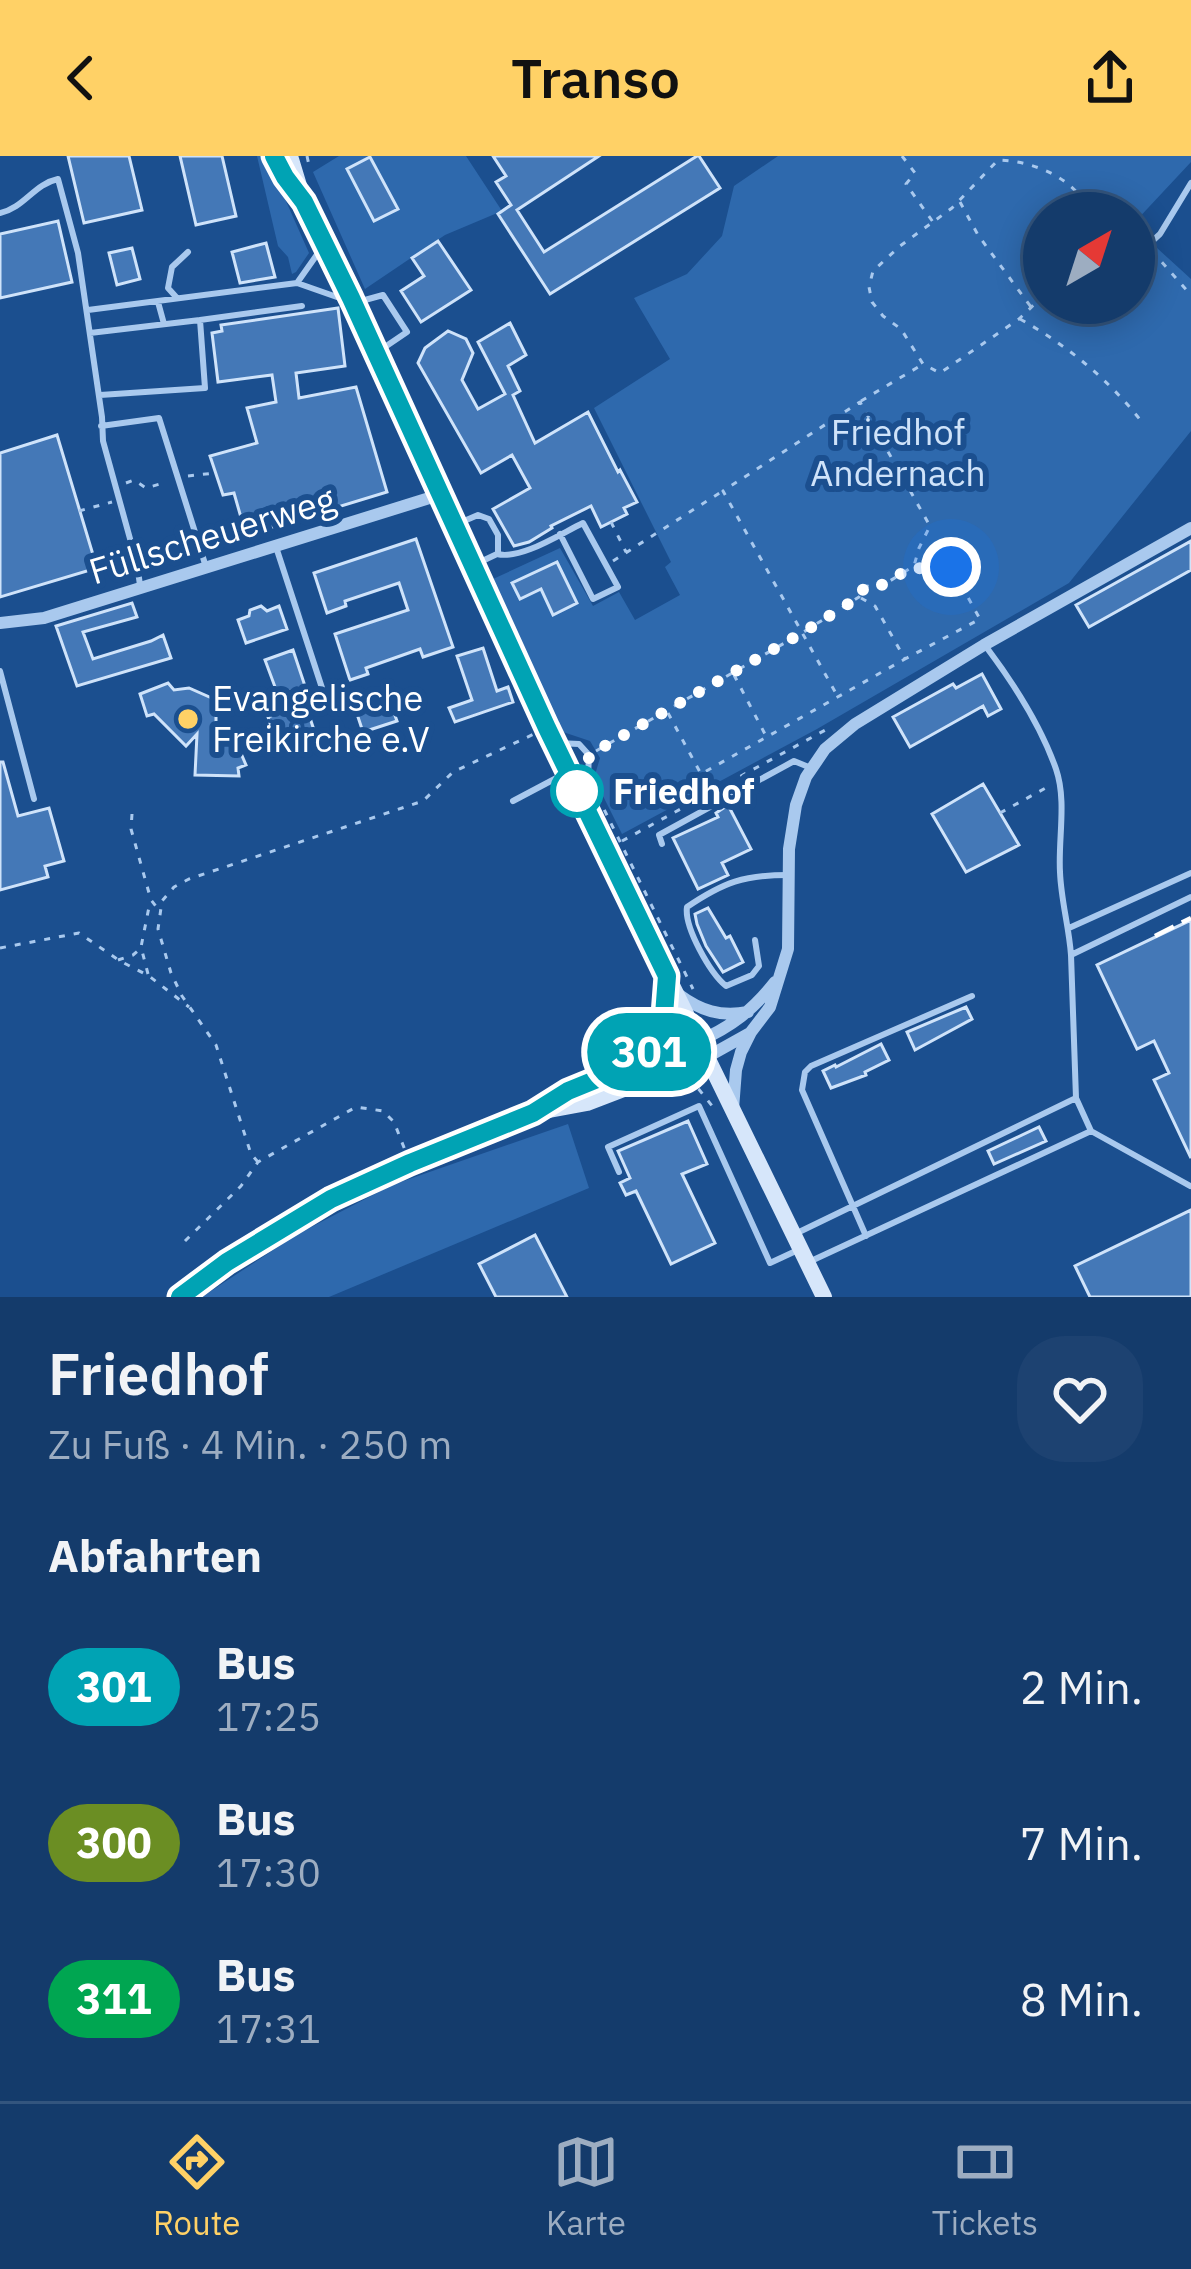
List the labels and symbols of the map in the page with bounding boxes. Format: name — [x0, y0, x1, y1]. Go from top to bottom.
north arrow — [1023, 192, 1155, 324]
park label: Friedhof Andernach — [810, 408, 986, 496]
street label: Füllscheuerweg — [83, 475, 341, 594]
your location — [921, 537, 981, 597]
place label: Evangelische Freikirche e.V — [212, 674, 430, 762]
marker: Evangelische Freikirche e.V — [175, 706, 201, 732]
marker: Friedhof — [552, 766, 602, 816]
place label: Friedhof — [613, 767, 754, 814]
line badge: 301 — [580, 1013, 718, 1091]

